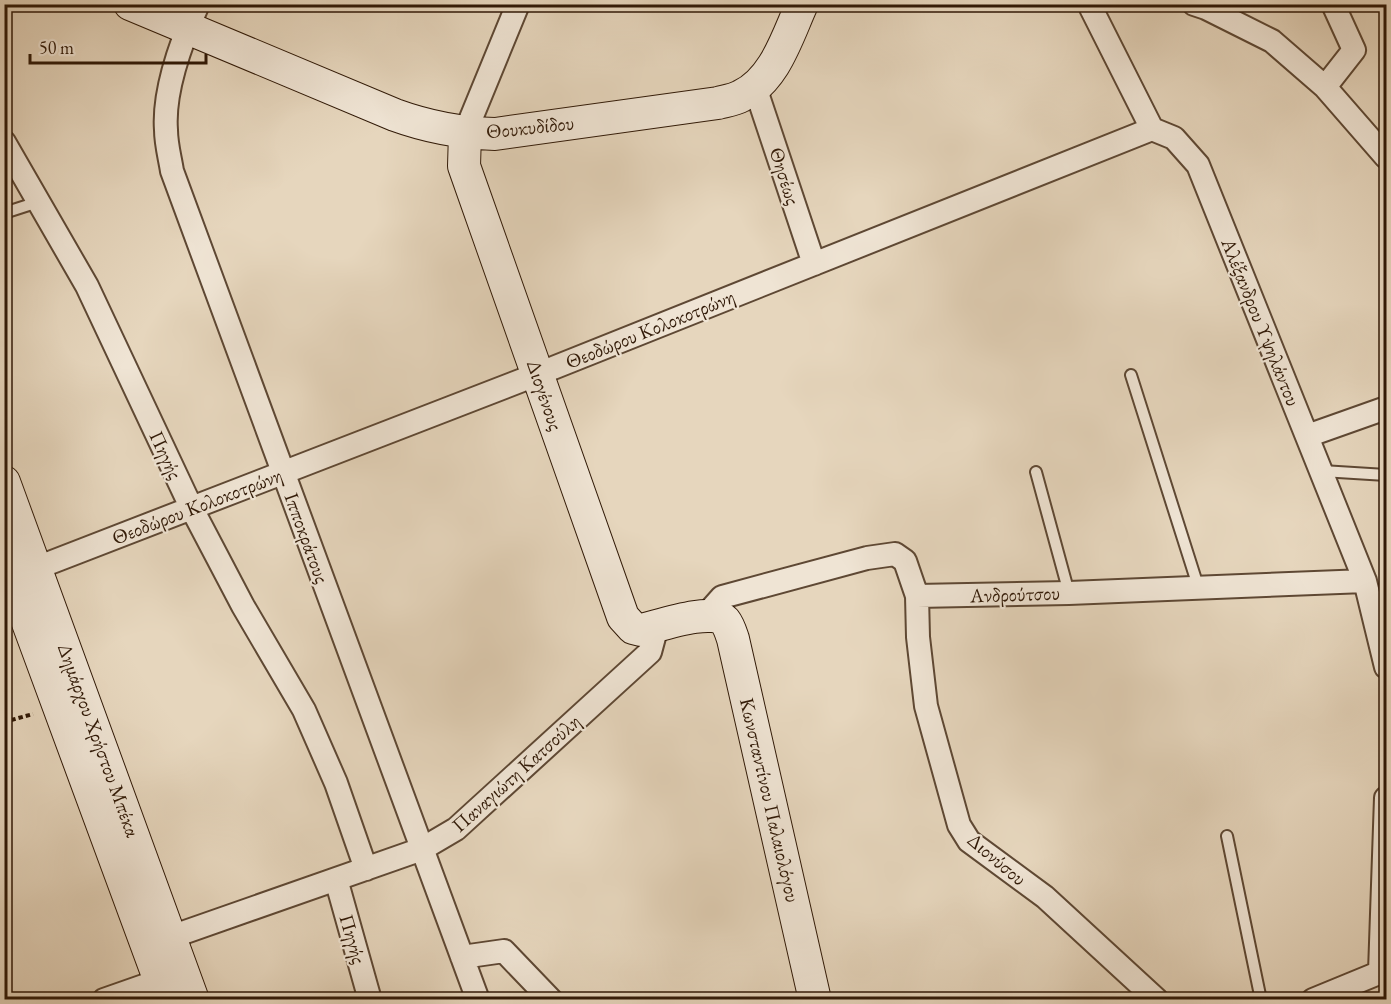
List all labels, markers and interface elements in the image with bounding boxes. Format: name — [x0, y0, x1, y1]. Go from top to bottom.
scale bar — [30, 27, 206, 65]
text: 50 m — [39, 36, 74, 59]
street label: Θουκυδίδου — [485, 109, 575, 145]
street label: Θησέως — [764, 144, 807, 208]
street label: Αλέξανδρου Υψηλάντου — [1215, 233, 1307, 410]
street label: Θεοδώρου Κολοκοτρώνη — [561, 283, 739, 375]
street label: Διογένους — [521, 356, 569, 434]
street label: Πηγής — [144, 427, 188, 483]
street label: Θεοδώρου Κολοκοτρώνη — [108, 462, 286, 550]
street label: Ιπποκράτους — [279, 489, 335, 587]
street label: Ανδρούτσου — [969, 579, 1060, 609]
street label: Δημάρχου Χρήστου Μπέκα — [52, 640, 146, 841]
street label: Κωνσταντίνου Παλαιολόγου — [734, 695, 806, 905]
street label: Παναγιώτη Κατσούλη — [446, 708, 586, 838]
street label: Διονύσου — [962, 827, 1032, 891]
street label: Πηγής — [334, 911, 372, 967]

